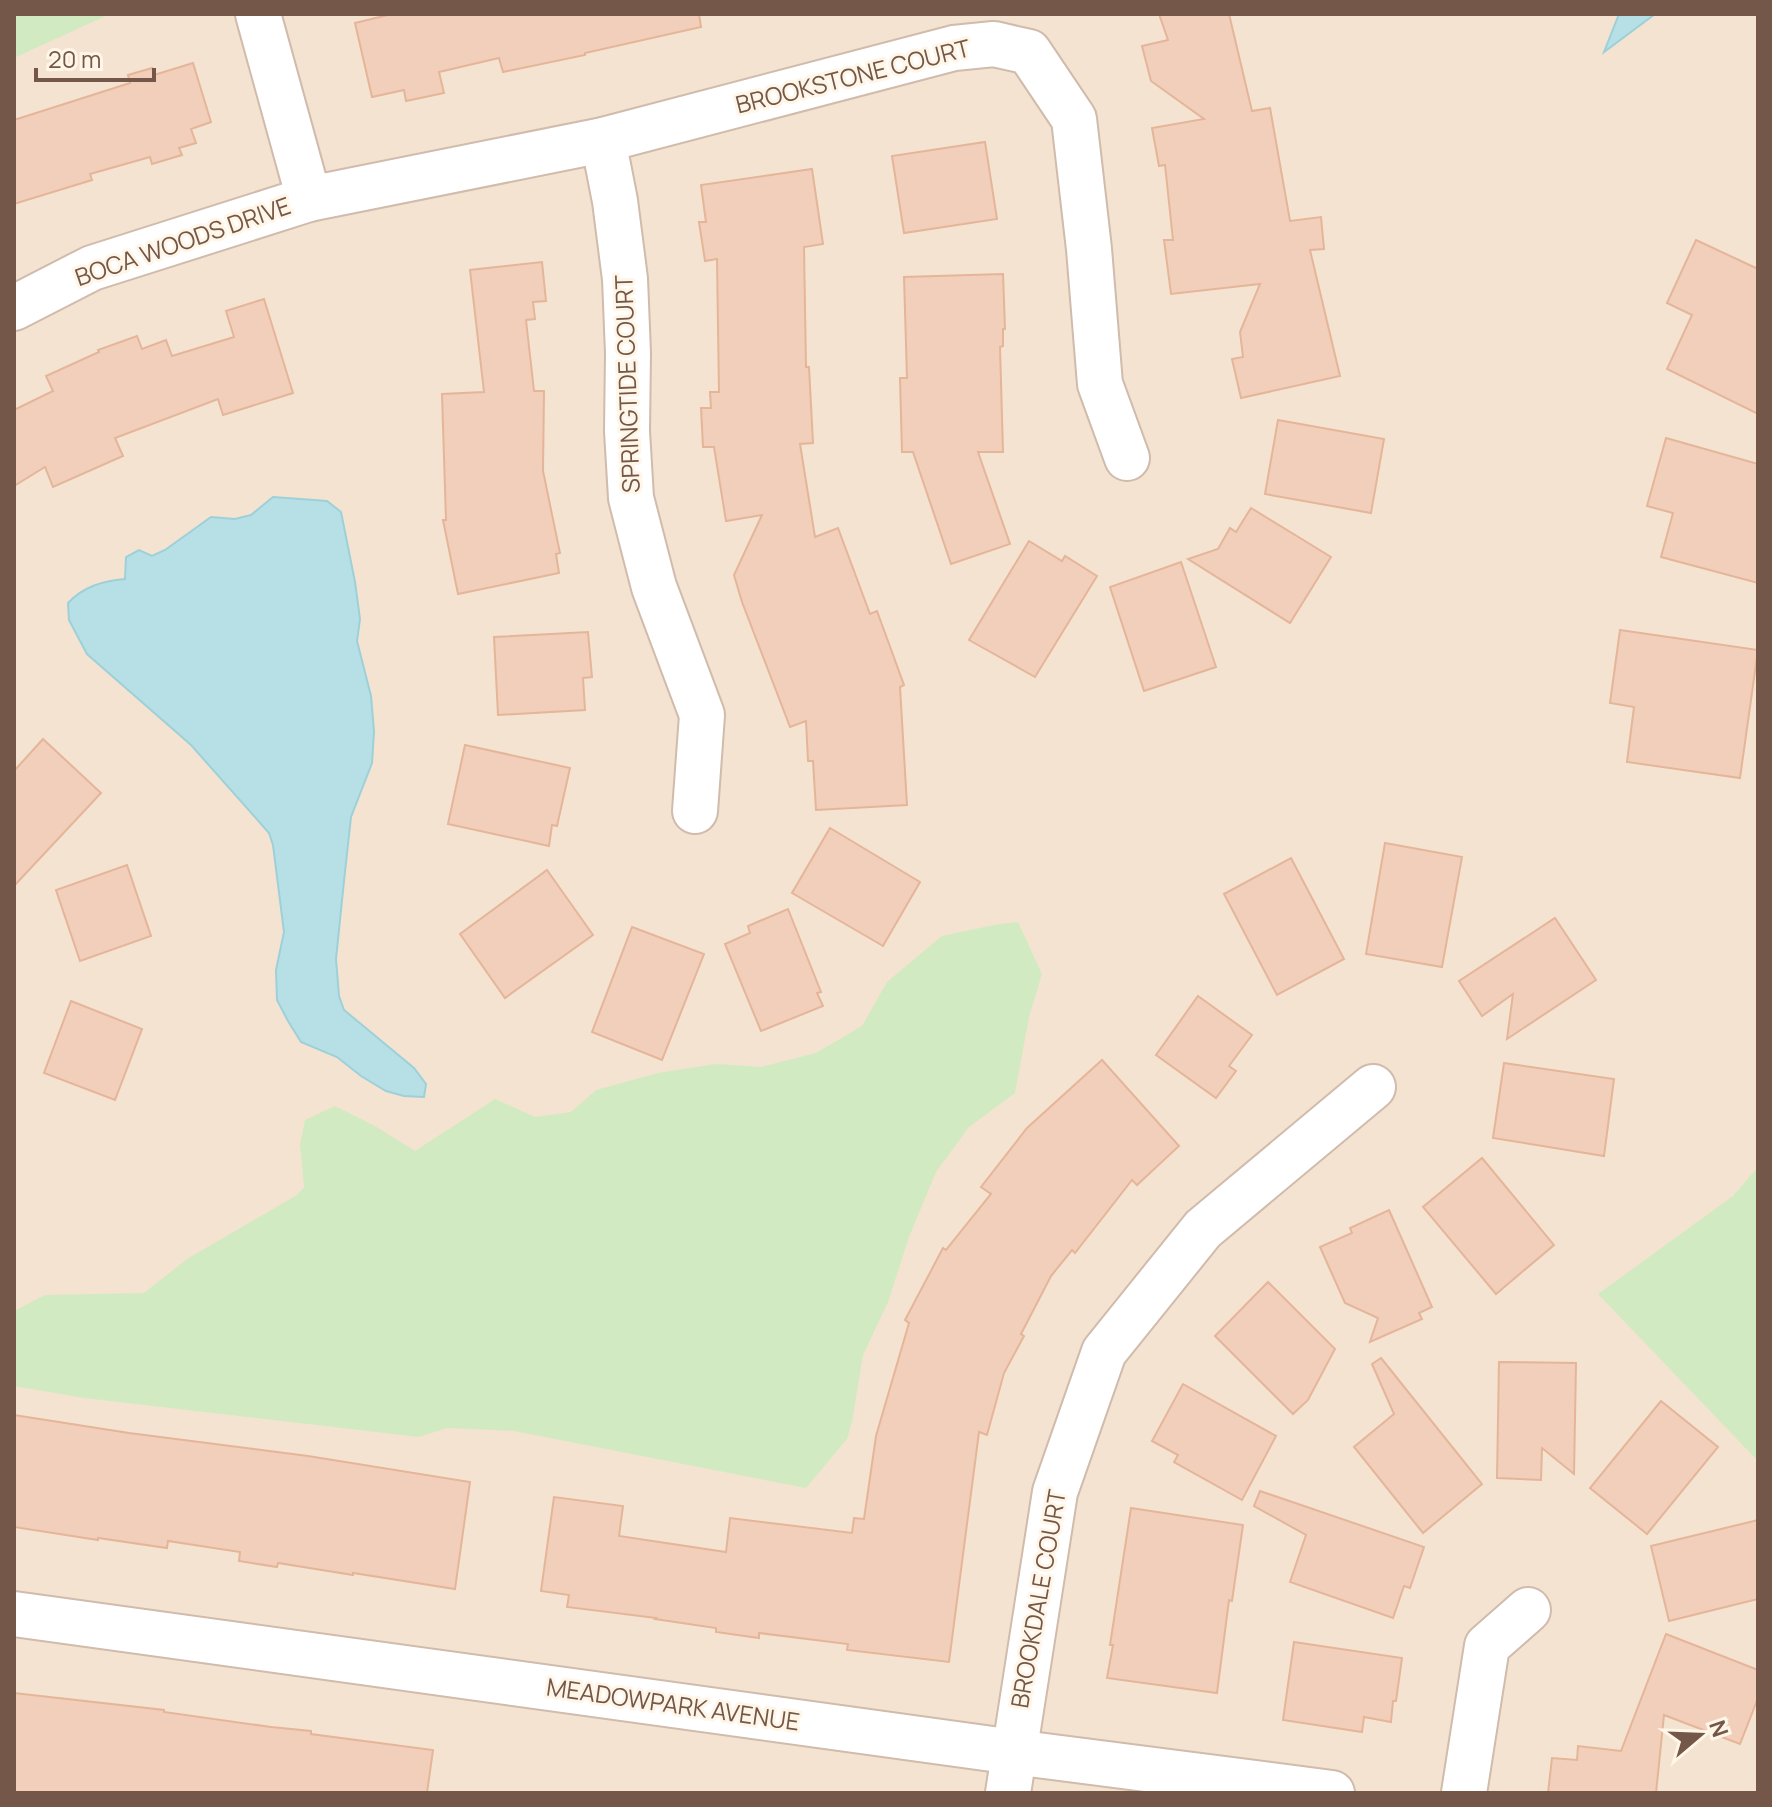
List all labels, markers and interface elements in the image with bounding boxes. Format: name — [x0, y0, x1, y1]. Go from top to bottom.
street label: BROOKSTONE COURT — [732, 30, 974, 121]
scale bar — [36, 32, 154, 82]
text: 20 m — [48, 42, 101, 75]
street label: BOCA WOODS DRIVE — [70, 188, 295, 293]
street label: SPRINGTIDE COURT — [606, 274, 647, 494]
street label: BROOKDALE COURT — [1002, 1486, 1073, 1711]
street label: MEADOWPARK AVENUE — [545, 1669, 802, 1738]
north arrow — [1660, 1695, 1740, 1775]
text: N — [1702, 1716, 1736, 1741]

